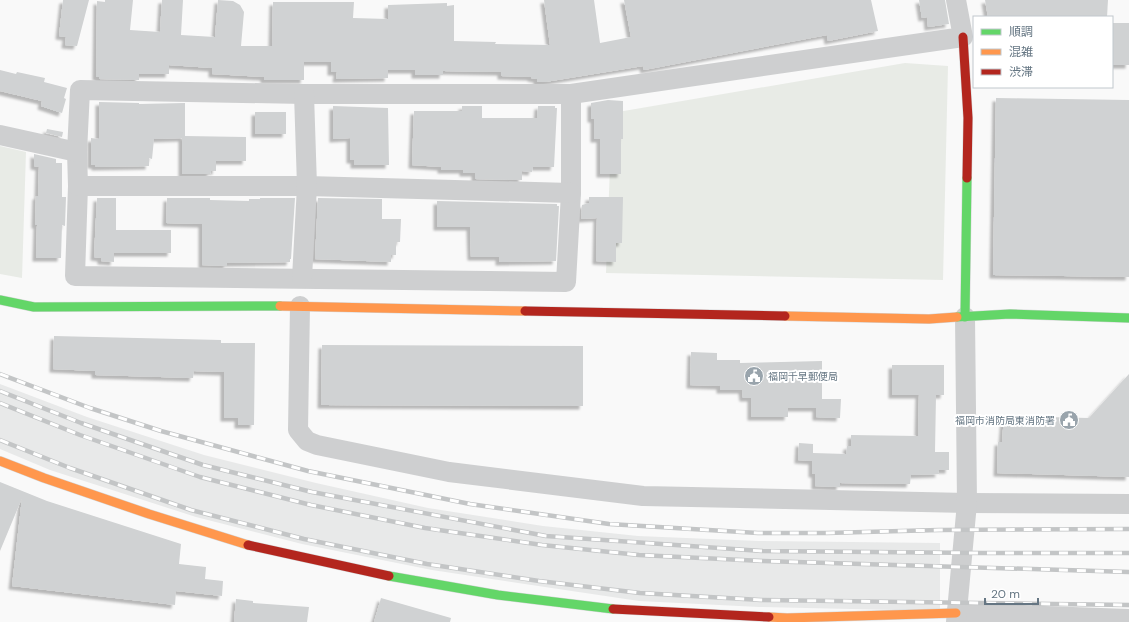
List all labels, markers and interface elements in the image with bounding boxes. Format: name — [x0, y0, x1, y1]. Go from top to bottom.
legend — [973, 16, 1113, 88]
text: 順調 — [1009, 24, 1033, 40]
text: 混雑 — [1009, 44, 1033, 60]
text: 渋滞 — [1009, 64, 1033, 80]
public building icon: 福岡千早郵便局 — [743, 365, 765, 387]
place label: 福岡千早郵便局 — [768, 370, 838, 383]
public building icon: 福岡市消防局東消防署 — [1058, 409, 1080, 431]
place label: 福岡市消防局東消防署 — [955, 414, 1055, 427]
scale bar — [985, 580, 1038, 606]
text: 20 m — [991, 586, 1020, 602]

